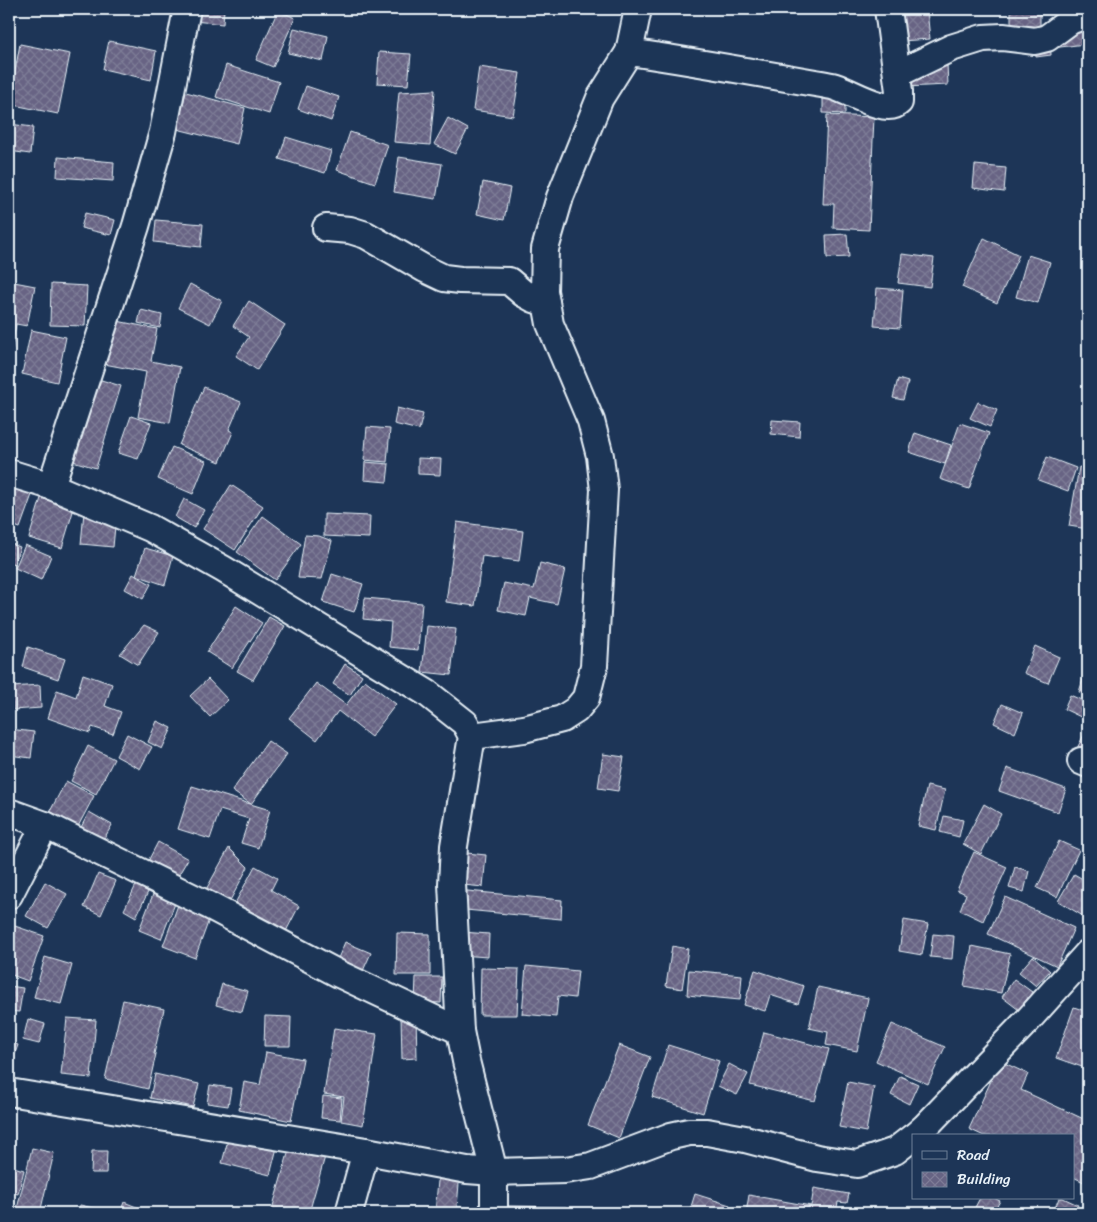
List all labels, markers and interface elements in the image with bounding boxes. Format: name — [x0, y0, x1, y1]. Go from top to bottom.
legend — [912, 1134, 1074, 1200]
text: Road — [957, 1142, 990, 1168]
text: Building — [957, 1166, 1011, 1192]

